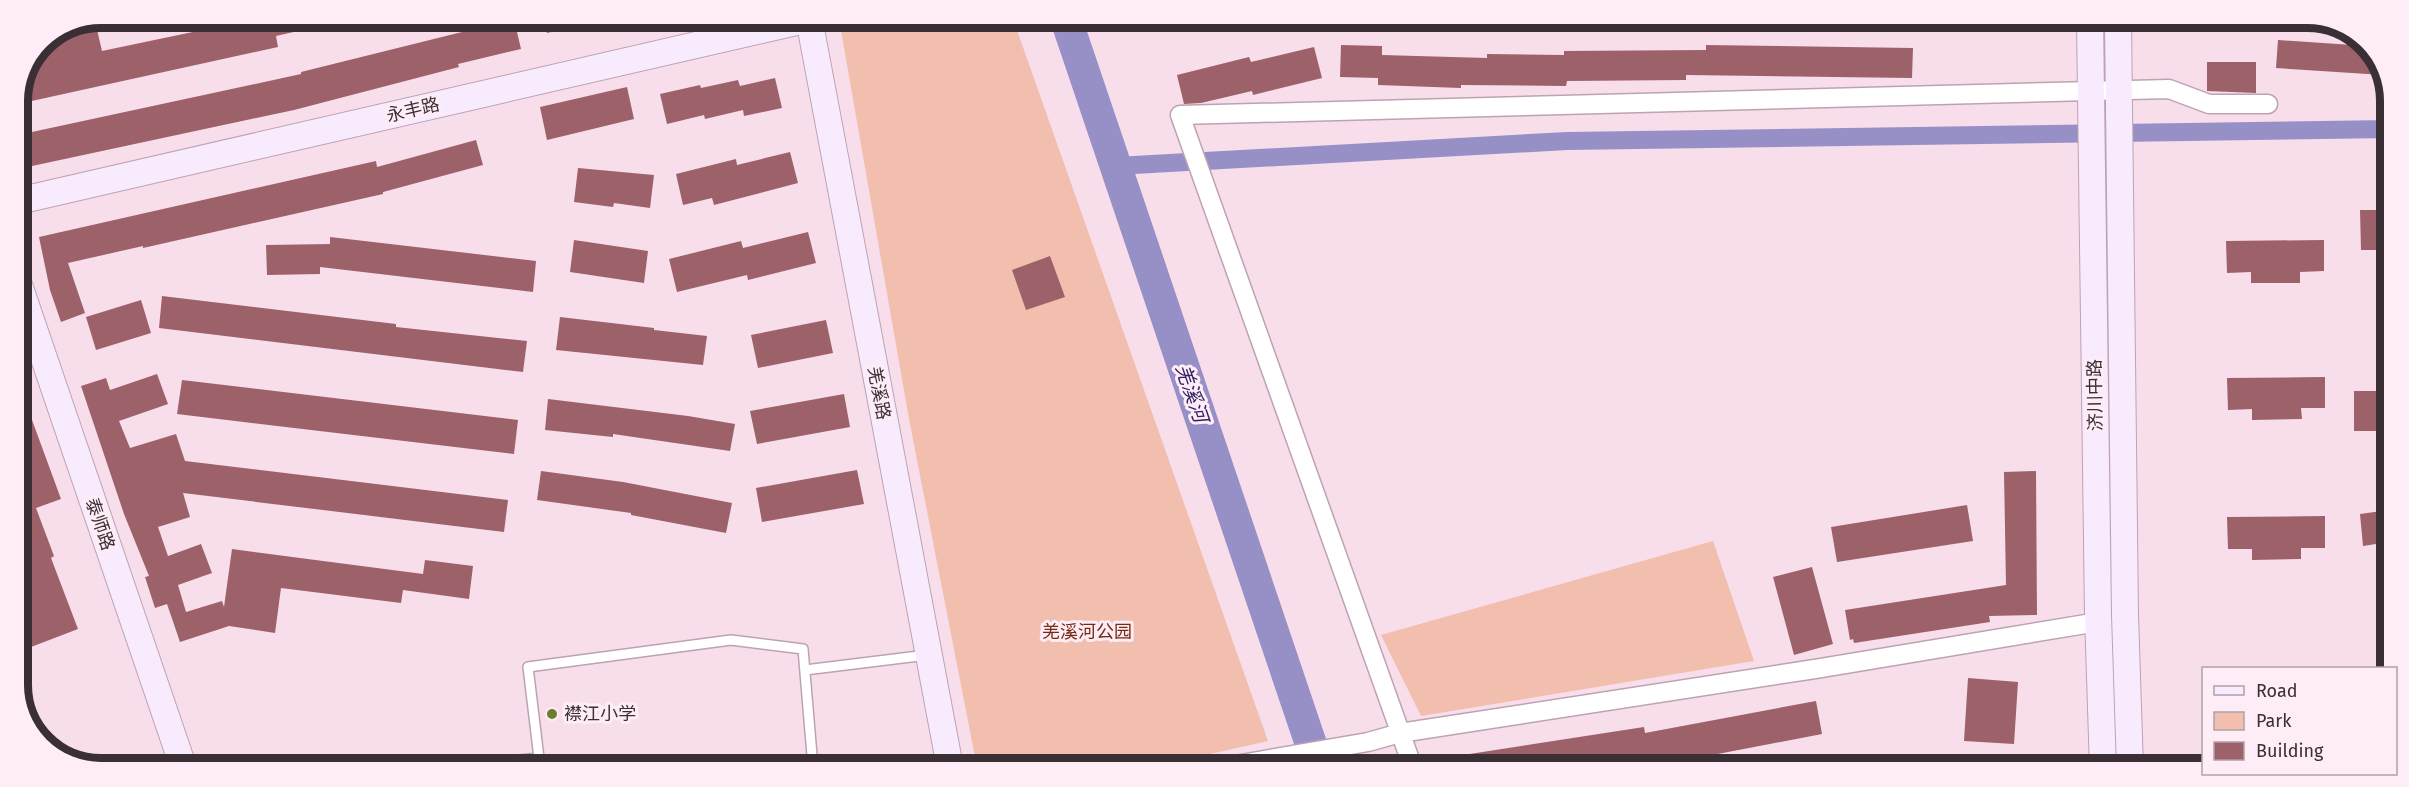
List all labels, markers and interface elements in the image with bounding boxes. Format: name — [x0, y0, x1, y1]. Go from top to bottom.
street label: 永丰路 — [384, 93, 442, 127]
street label: 济川中路 — [2083, 359, 2107, 431]
water label: 羌溪河 — [1171, 361, 1214, 429]
street label: 羌溪路 — [863, 364, 895, 422]
street label: 泰师路 — [81, 495, 119, 553]
park label: 羌溪河公园 — [1042, 621, 1132, 643]
legend — [2202, 667, 2397, 775]
text: Road — [2256, 680, 2298, 702]
place label: 襟江小学 — [564, 703, 636, 725]
marker: 襟江小学 — [545, 707, 559, 721]
text: Park — [2256, 710, 2292, 732]
text: Building — [2256, 740, 2324, 762]

